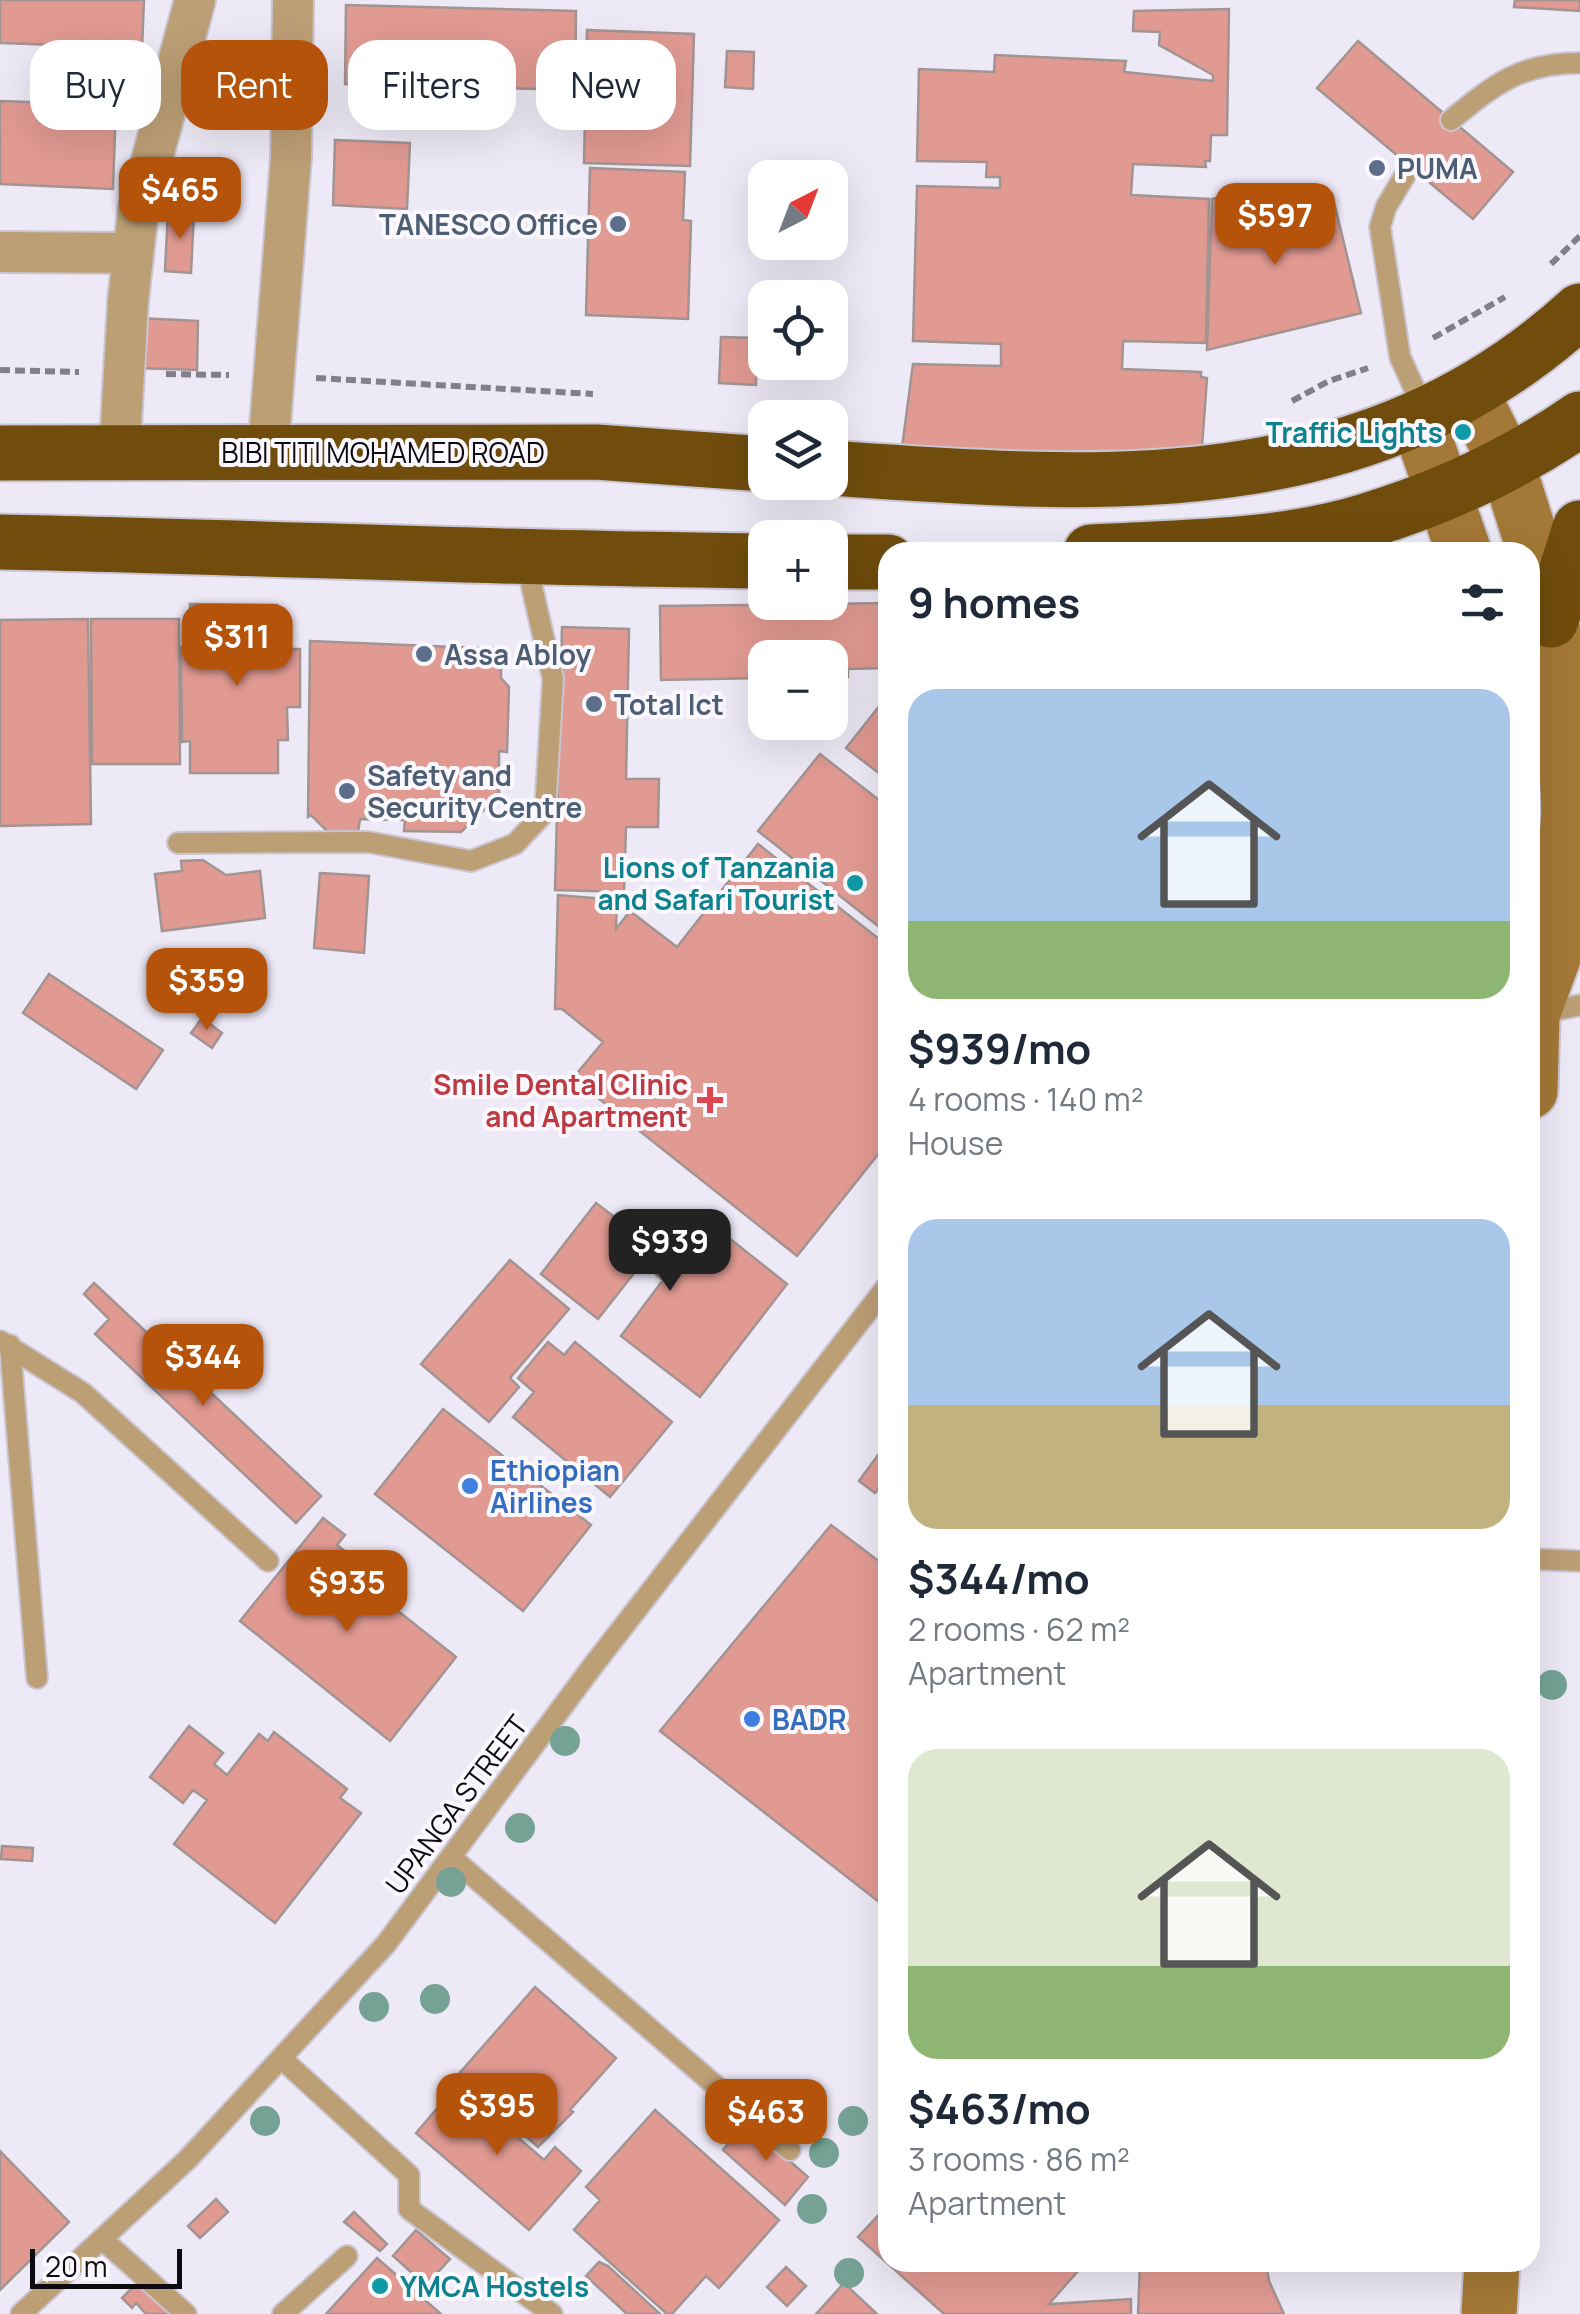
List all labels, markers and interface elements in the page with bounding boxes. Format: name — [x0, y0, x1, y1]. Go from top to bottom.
chip: Buy — [30, 40, 161, 130]
chip: Rent — [181, 40, 328, 130]
chip: Filters — [348, 40, 516, 130]
chip: New — [536, 40, 676, 130]
place label: PUMA — [1397, 149, 1478, 187]
pin: $465 — [121, 157, 239, 242]
marker: PUMA — [1366, 157, 1388, 179]
north arrow — [748, 160, 848, 260]
map controls — [748, 160, 848, 740]
text: $465 — [141, 167, 219, 211]
pin: $597 — [1216, 183, 1334, 268]
text: $597 — [1237, 193, 1313, 237]
place label: TANESCO Office — [379, 205, 598, 243]
marker: TANESCO Office — [607, 213, 629, 235]
button: locate — [748, 280, 848, 380]
button: layers — [748, 400, 848, 500]
place label: Traffic Lights — [1266, 413, 1443, 451]
marker: Traffic Lights — [1452, 421, 1474, 443]
street label: BIBI TITI MOHAMED ROAD — [221, 433, 545, 471]
button: + — [748, 520, 848, 620]
text: 9 homes — [908, 573, 1080, 631]
icon: filters — [1455, 575, 1510, 630]
pin: $311 — [178, 604, 296, 689]
text: $311 — [204, 614, 270, 658]
place label: Assa Abloy — [444, 635, 591, 673]
button: − — [748, 640, 848, 740]
marker: Assa Abloy — [413, 643, 435, 665]
place label: Total Ict — [614, 685, 724, 723]
marker: Total Ict — [583, 693, 605, 715]
icon: home — [1119, 754, 1299, 934]
place label: Safety and Security Centre — [367, 756, 582, 826]
marker: Safety and Security Centre — [336, 780, 358, 802]
place label: Lions of Tanzania and Safari Tourist — [597, 848, 835, 918]
marker: Lions of Tanzania and Safari Tourist — [844, 872, 866, 894]
pin: $359 — [148, 948, 266, 1033]
text: $359 — [168, 958, 246, 1002]
text: $939/mo — [908, 1019, 1091, 1077]
place label: Smile Dental Clinic and Apartment — [433, 1065, 688, 1135]
text: 4 rooms · 140 m² — [908, 1077, 1144, 1121]
marker: Smile Dental Clinic and Apartment — [697, 1087, 723, 1113]
text: House — [908, 1121, 1003, 1165]
pin: $939 — [611, 1209, 729, 1294]
text: $939 — [631, 1219, 709, 1263]
icon: home — [1119, 1284, 1299, 1464]
pin: $344 — [144, 1324, 262, 1409]
text: $344 — [164, 1334, 242, 1378]
place label: Ethiopian Airlines — [490, 1451, 620, 1521]
marker: Ethiopian Airlines — [459, 1475, 481, 1497]
text: $344/mo — [908, 1549, 1090, 1607]
pin: $935 — [288, 1550, 406, 1635]
text: $935 — [308, 1560, 386, 1604]
text: 2 rooms · 62 m² — [908, 1607, 1130, 1651]
text: Apartment — [908, 1651, 1066, 1695]
place label: BADR — [772, 1700, 847, 1738]
street label: UPANGA STREET — [376, 1707, 536, 1901]
marker: BADR — [741, 1708, 763, 1730]
icon: home — [1119, 1814, 1299, 1994]
pin: $395 — [438, 2073, 556, 2158]
pin: $463 — [707, 2079, 825, 2164]
text: $463/mo — [908, 2079, 1091, 2137]
text: $395 — [458, 2083, 536, 2127]
text: $463 — [727, 2089, 805, 2133]
text: 3 rooms · 86 m² — [908, 2137, 1130, 2181]
text: Apartment — [908, 2181, 1066, 2225]
scale bar — [30, 2244, 182, 2288]
text: 20 m — [45, 2247, 107, 2285]
place label: YMCA Hostels — [400, 2267, 589, 2305]
marker: YMCA Hostels — [369, 2275, 391, 2297]

